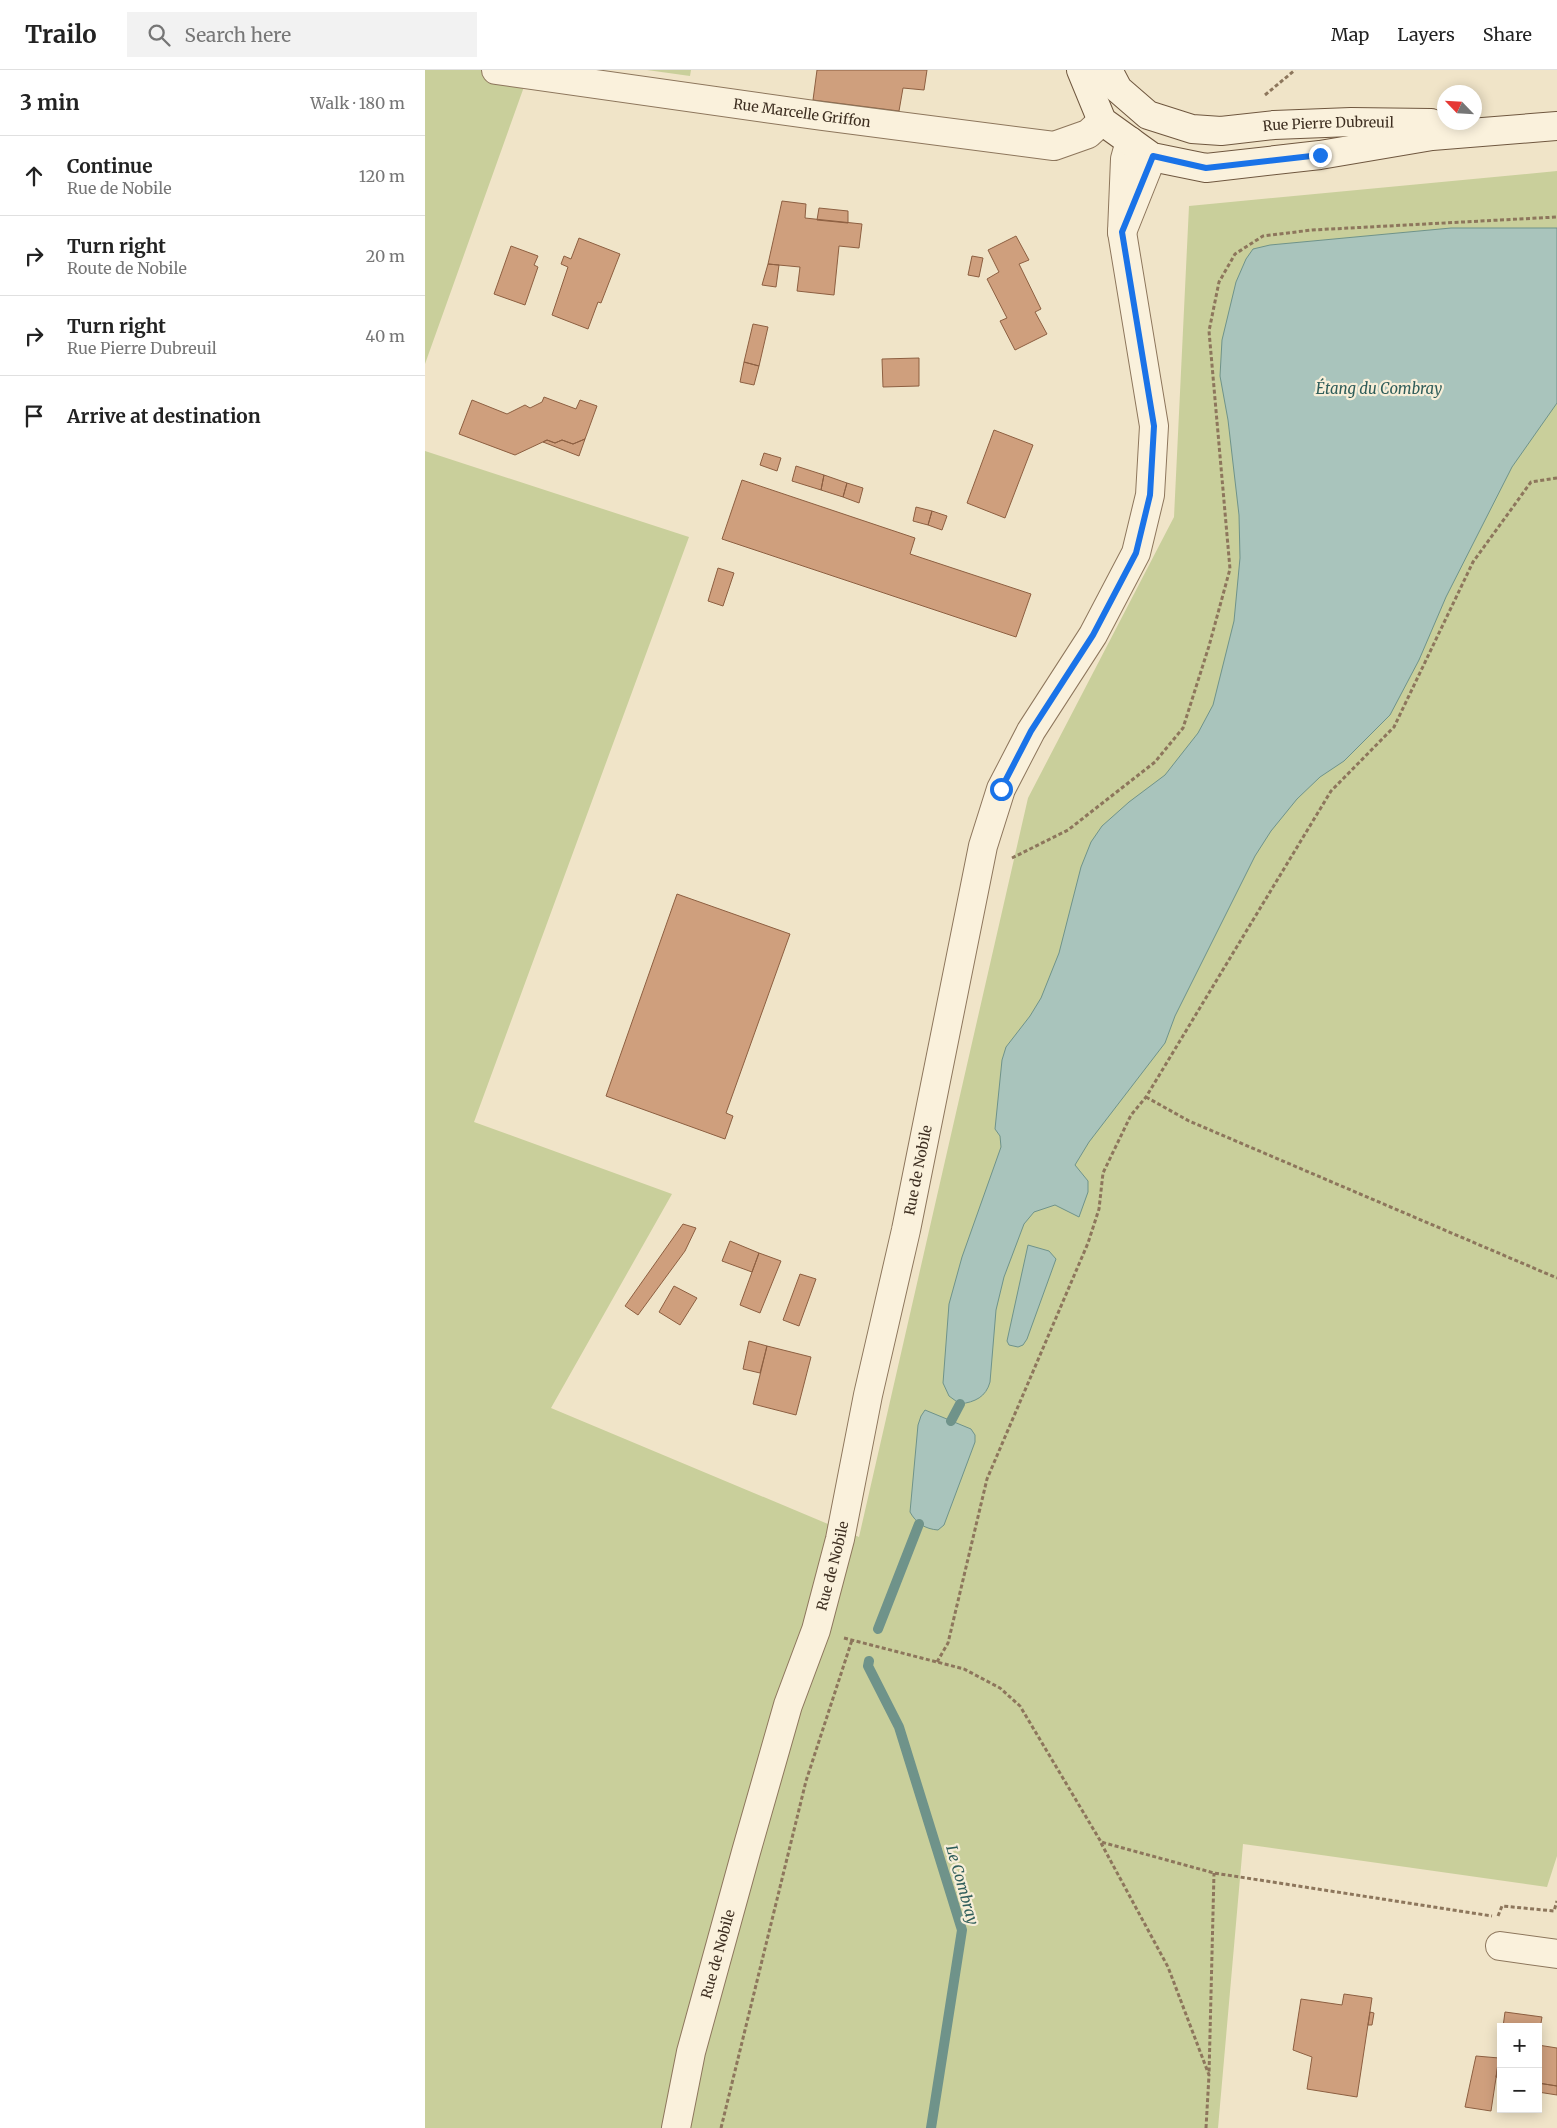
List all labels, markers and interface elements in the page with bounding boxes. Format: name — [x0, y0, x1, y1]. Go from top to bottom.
search box — [127, 12, 477, 57]
text: Trailo — [25, 19, 97, 50]
icon: search — [145, 21, 173, 49]
text: Search here — [185, 23, 291, 47]
text: Map — [1331, 23, 1369, 46]
text: Layers — [1397, 23, 1455, 46]
text: Share — [1483, 23, 1532, 46]
north arrow — [1437, 85, 1482, 130]
text: 3 min — [20, 89, 79, 116]
text: Walk · 180 m — [310, 93, 405, 113]
street label: Rue Marcelle Griffon — [732, 95, 872, 131]
street label: Rue Pierre Dubreuil — [1262, 113, 1395, 135]
route end — [1309, 144, 1332, 167]
text: Continue — [67, 154, 153, 178]
icon: ahead — [20, 162, 48, 190]
text: 120 m — [359, 166, 405, 186]
text: Rue de Nobile — [67, 178, 172, 198]
text: Turn right — [67, 234, 166, 258]
icon: right — [20, 242, 48, 270]
text: 20 m — [366, 246, 405, 266]
text: Route de Nobile — [67, 258, 187, 278]
text: Turn right — [67, 314, 166, 338]
icon: right — [20, 322, 48, 350]
text: 40 m — [365, 326, 405, 346]
text: Rue Pierre Dubreuil — [67, 338, 217, 358]
water label: Étang du Combray — [1316, 378, 1442, 398]
icon: arrive — [20, 402, 48, 430]
text: Arrive at destination — [67, 404, 261, 428]
route start — [990, 778, 1013, 801]
street label: Rue de Nobile — [900, 1123, 936, 1217]
street label: Rue de Nobile — [812, 1520, 852, 1613]
water label: Le Combray — [942, 1843, 983, 1927]
street label: Rue de Nobile — [697, 1908, 739, 2001]
map controls — [1497, 2023, 1542, 2113]
button: + — [1497, 2023, 1542, 2068]
button: − — [1497, 2068, 1542, 2113]

